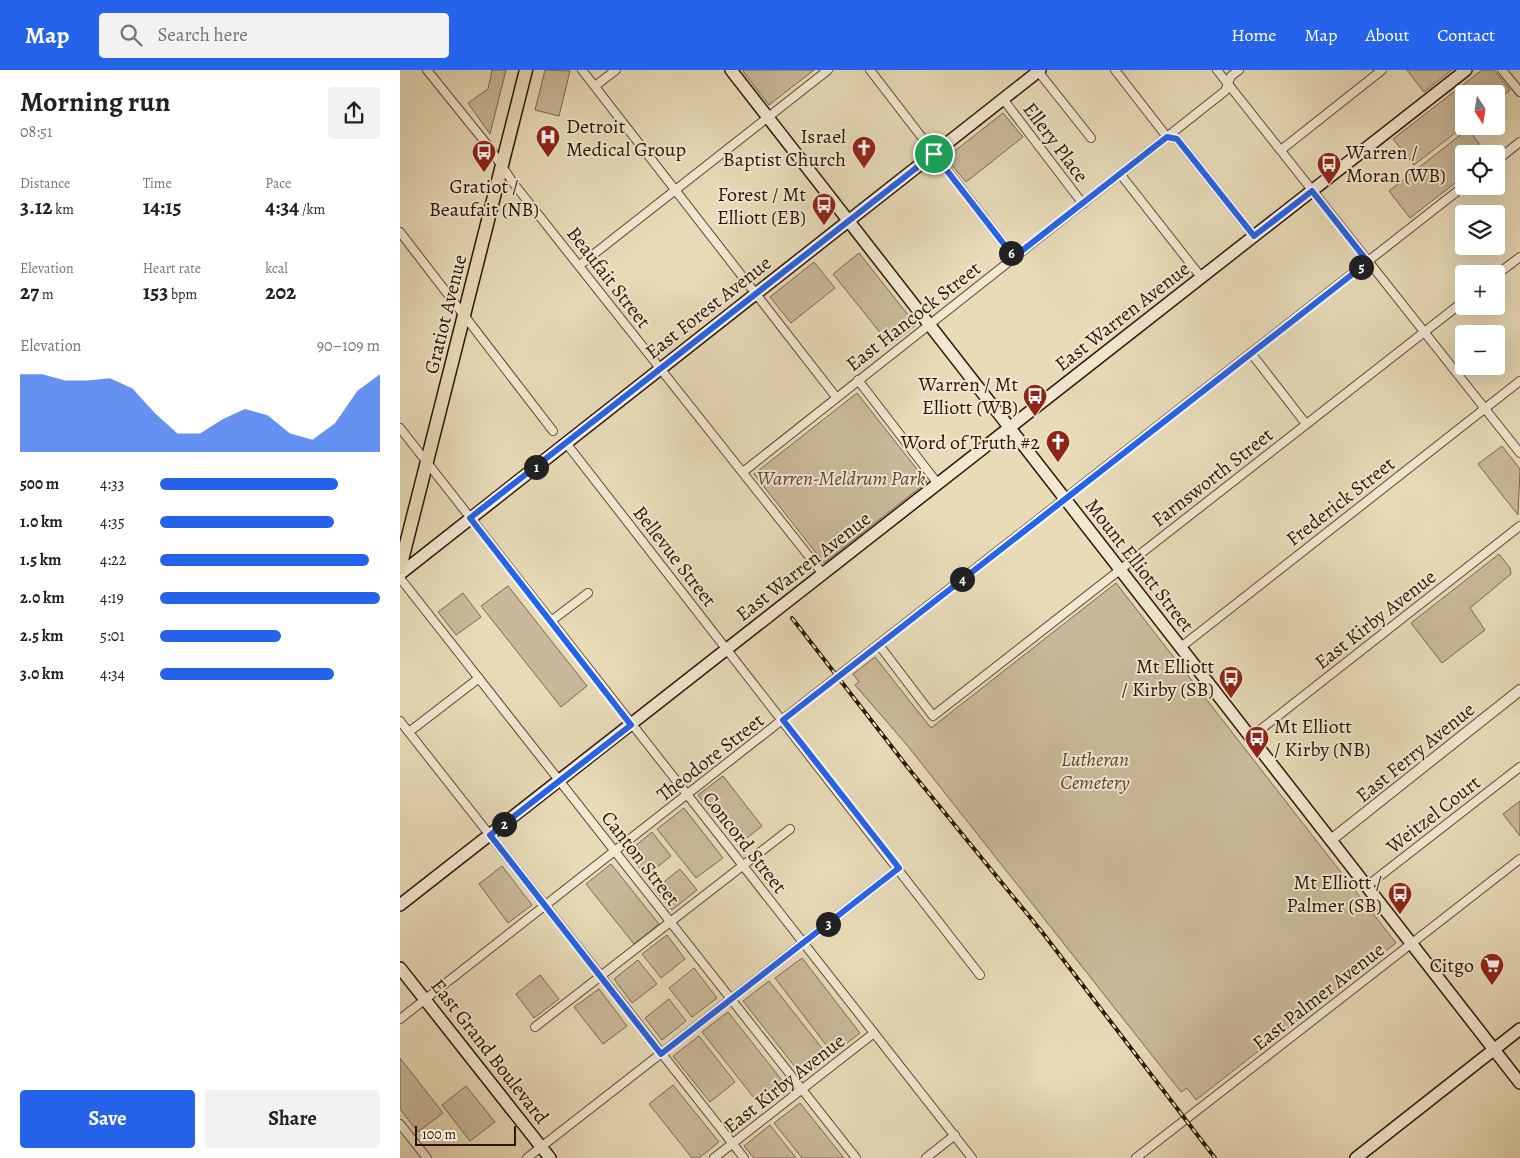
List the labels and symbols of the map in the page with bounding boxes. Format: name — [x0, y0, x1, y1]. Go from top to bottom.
north arrow — [1455, 85, 1505, 135]
street label: Ellery Place — [1017, 97, 1095, 188]
place label: Detroit Medical Group — [566, 113, 686, 163]
place label: Israel Baptist Church — [723, 123, 846, 173]
hospital icon: Detroit Medical Group — [535, 124, 561, 158]
pin — [913, 133, 955, 175]
church icon: Israel Baptist Church — [851, 135, 877, 169]
bus stop icon: Gratiot / Beaufait (NB) — [471, 139, 497, 173]
place label: Warren / Moran (WB) — [1345, 139, 1446, 189]
bus stop icon: Warren / Moran (WB) — [1316, 151, 1342, 185]
place label: Gratiot / Beaufait (NB) — [429, 173, 539, 223]
place label: Forest / Mt Elliott (EB) — [717, 181, 806, 231]
bus stop icon: Forest / Mt Elliott (EB) — [811, 192, 837, 226]
street label: Beaufait Street — [560, 221, 657, 334]
pin: 6 — [998, 240, 1024, 266]
street label: East Forest Avenue — [640, 250, 777, 365]
street label: Gratiot Avenue — [418, 252, 473, 377]
pin: 5 — [1348, 254, 1374, 280]
street label: East Hancock Street — [840, 255, 987, 378]
street label: East Warren Avenue — [1049, 255, 1195, 378]
place label: Warren / Mt Elliott (WB) — [918, 371, 1018, 421]
bus stop icon: Warren / Mt Elliott (WB) — [1022, 383, 1048, 417]
street label: Farnsworth Street — [1146, 421, 1279, 533]
place label: Word of Truth #2 — [900, 429, 1040, 456]
church icon: Word of Truth #2 — [1045, 429, 1071, 463]
street label: Frederick Street — [1280, 450, 1400, 552]
pin: 1 — [524, 454, 548, 480]
park label: Warren-Meldrum Park — [757, 465, 925, 492]
street label: Mount Elliott Street — [1079, 493, 1200, 638]
street label: Bellevue Street — [627, 500, 723, 613]
street label: East Warren Avenue — [730, 505, 876, 628]
street label: East Kirby Avenue — [1309, 563, 1442, 675]
pin: 4 — [950, 566, 974, 592]
place label: Mt Elliott / Kirby (SB) — [1121, 653, 1214, 703]
bus stop icon: Mt Elliott / Kirby (SB) — [1218, 665, 1244, 699]
street label: East Ferry Avenue — [1350, 696, 1480, 809]
street label: Theodore Street — [651, 707, 770, 808]
place label: Mt Elliott / Kirby (NB) — [1274, 713, 1370, 763]
bus stop icon: Mt Elliott / Kirby (NB) — [1244, 725, 1270, 759]
park label: Lutheran Cemetery — [1060, 746, 1130, 796]
street label: Weitzel Court — [1380, 769, 1486, 860]
street label: Concord Street — [696, 786, 793, 899]
street label: Canton Street — [595, 805, 686, 912]
pin: 2 — [492, 812, 516, 836]
place label: Mt Elliott / Palmer (SB) — [1286, 869, 1382, 919]
bus stop icon: Mt Elliott / Palmer (SB) — [1387, 881, 1413, 915]
pin: 3 — [816, 912, 840, 936]
street label: East Palmer Avenue — [1247, 936, 1390, 1057]
place label: Citgo — [1430, 952, 1474, 979]
supermarket icon: Citgo — [1479, 952, 1505, 986]
street label: East Grand Boulevard — [424, 973, 555, 1130]
street label: East Kirby Avenue — [718, 1027, 851, 1139]
scale bar — [415, 1123, 516, 1146]

